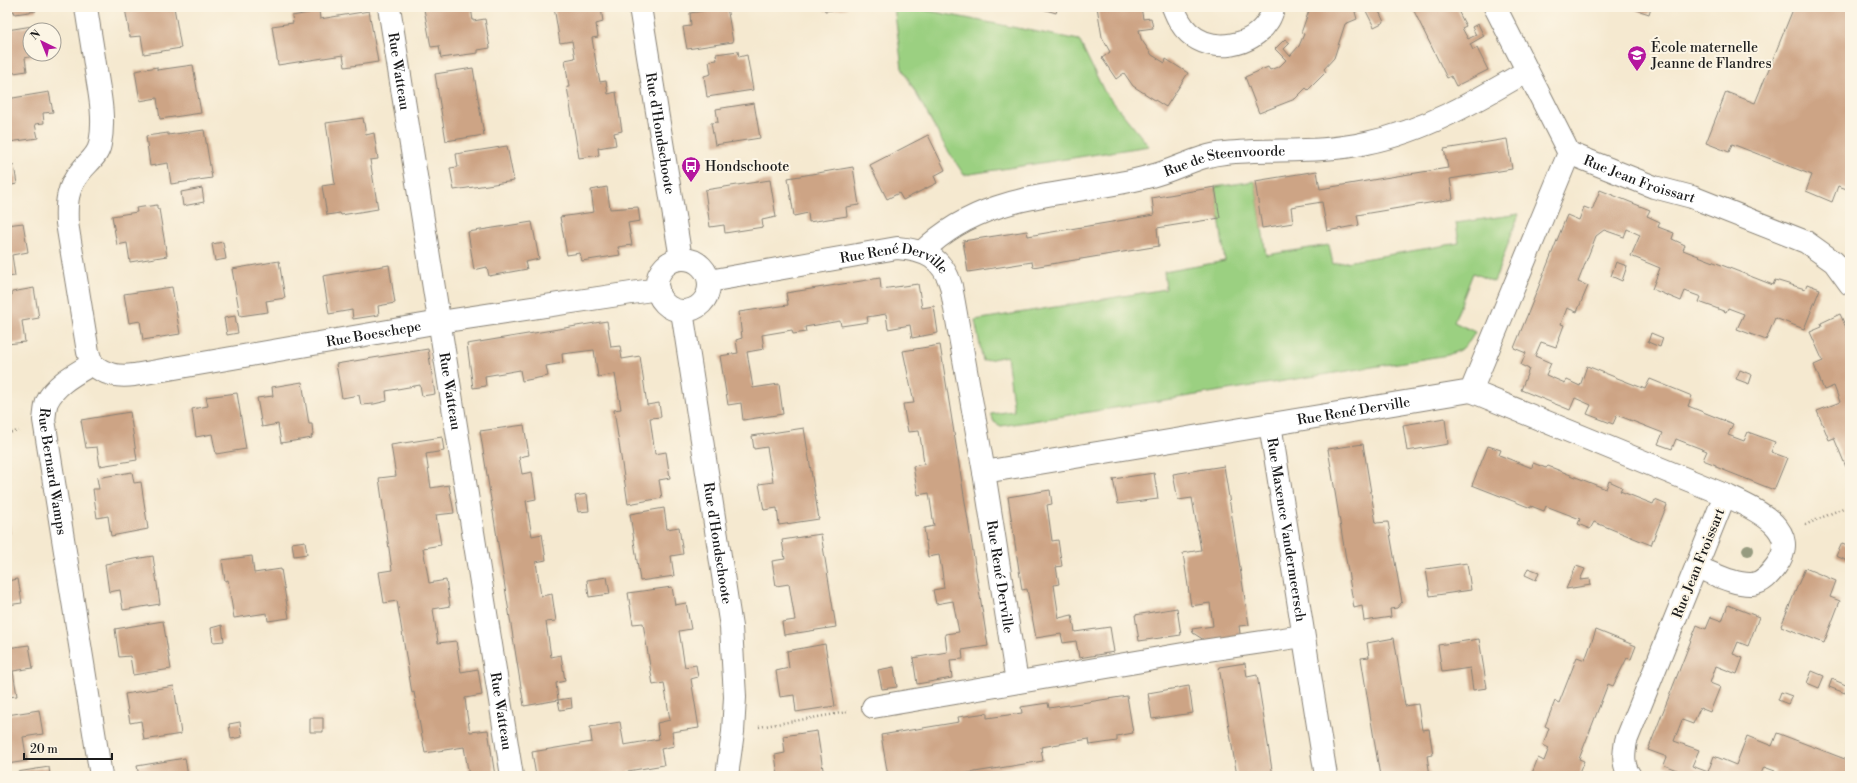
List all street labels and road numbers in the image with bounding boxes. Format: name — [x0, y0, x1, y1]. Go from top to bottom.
street label: Rue Watteau — [383, 31, 413, 112]
street label: Rue d'Hondschoote — [641, 71, 678, 196]
street label: Rue de Steenvoorde — [1162, 142, 1285, 181]
street label: Rue Jean Froissart — [1581, 152, 1698, 207]
street label: Rue René Derville — [839, 240, 952, 277]
street label: Rue Boeschepe — [325, 317, 423, 352]
street label: Rue Watteau — [434, 351, 465, 431]
street label: Rue René Derville — [1296, 393, 1412, 430]
street label: Rue Bernard Wamps — [34, 407, 70, 536]
street label: Rue Maxence Vandermeersch — [1262, 437, 1309, 624]
street label: Rue d'Hondschoote — [699, 481, 735, 606]
street label: Rue Jean Froissart — [1669, 506, 1729, 621]
street label: Rue René Derville — [982, 519, 1017, 635]
street label: Rue Watteau — [486, 671, 516, 751]

